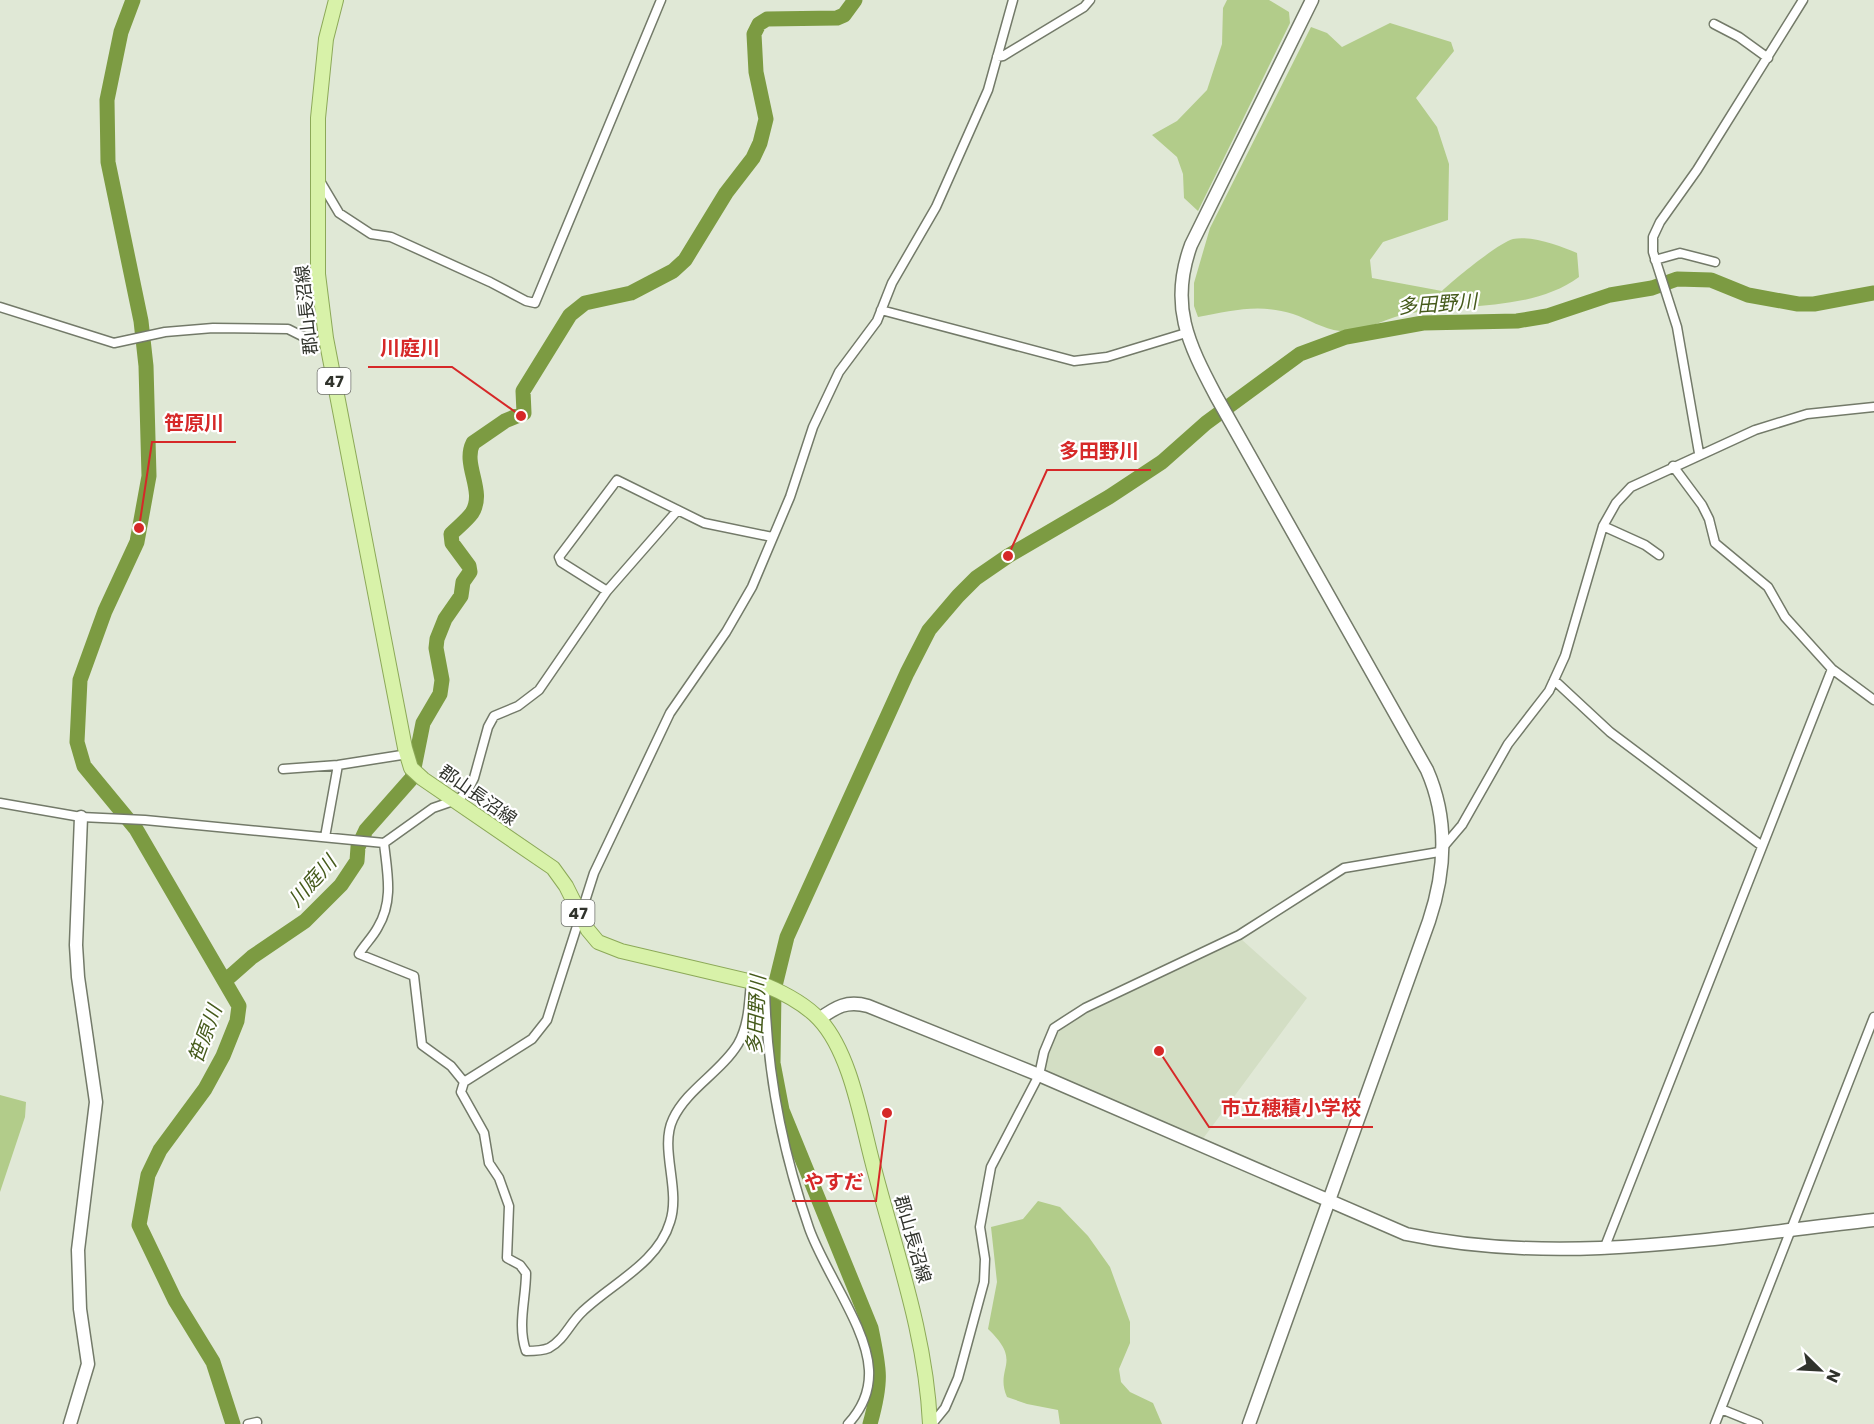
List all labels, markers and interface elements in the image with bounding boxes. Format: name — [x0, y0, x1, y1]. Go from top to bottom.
street label: 郡山長沼線 — [289, 264, 323, 356]
water label: 多田野川 — [1396, 287, 1480, 321]
callout: 川庭川 — [368, 329, 452, 367]
text: 川庭川 — [380, 334, 440, 362]
road number: 47 — [318, 368, 350, 394]
callout: 笹原川 — [152, 404, 236, 442]
text: 笹原川 — [164, 409, 224, 437]
callout: 多田野川 — [1047, 432, 1151, 470]
text: 多田野川 — [1059, 437, 1139, 465]
street label: 郡山長沼線 — [434, 759, 522, 831]
water label: 川庭川 — [282, 848, 344, 913]
road number: 47 — [562, 900, 594, 926]
water label: 多田野川 — [740, 972, 772, 1056]
water label: 笹原川 — [182, 999, 229, 1067]
callout: 市立穂積小学校 — [1209, 1089, 1373, 1127]
text: 市立穂積小学校 — [1221, 1094, 1361, 1122]
callout: やすだ — [792, 1163, 876, 1201]
text: やすだ — [804, 1168, 864, 1196]
street label: 郡山長沼線 — [889, 1192, 937, 1286]
north arrow — [1790, 1340, 1850, 1400]
text: N — [1820, 1366, 1846, 1386]

